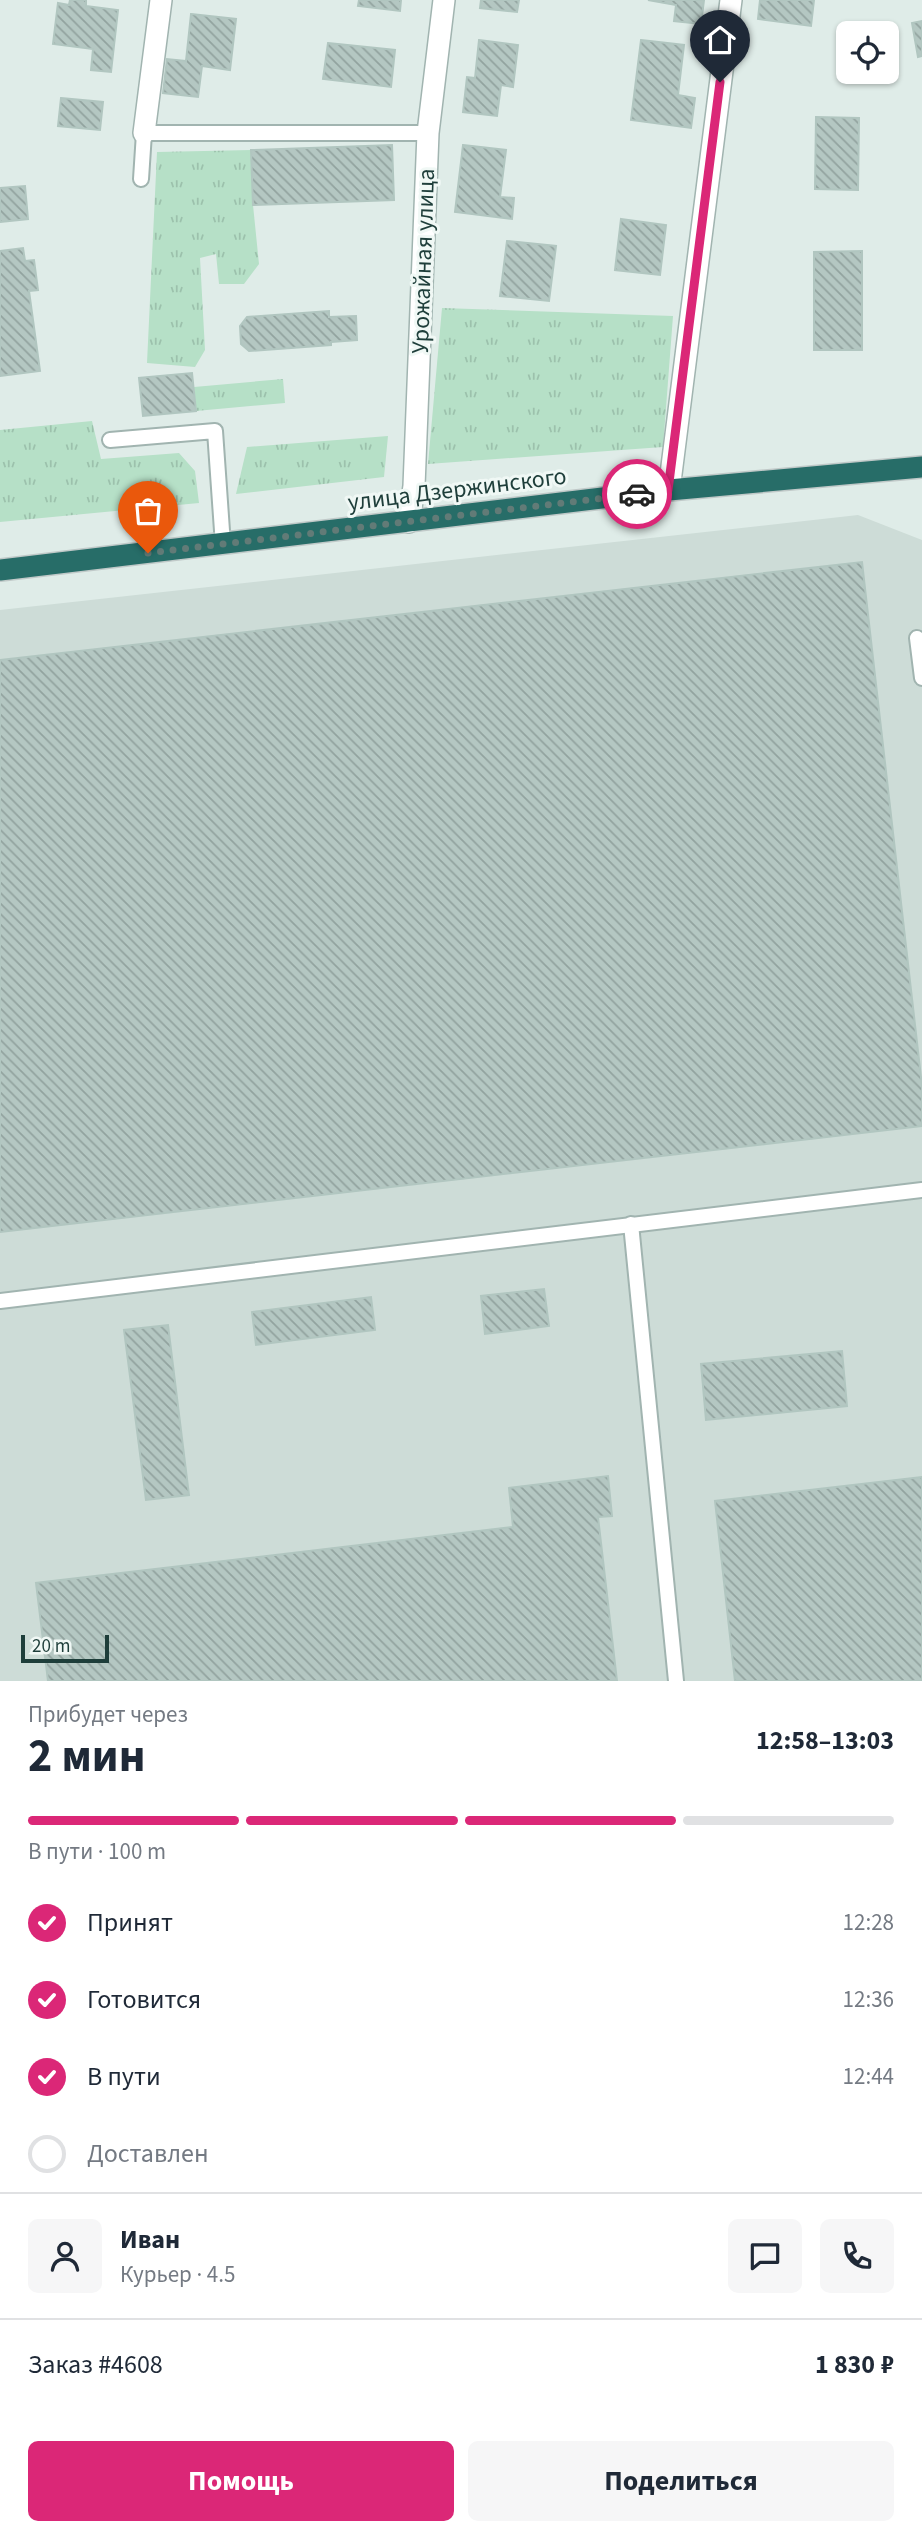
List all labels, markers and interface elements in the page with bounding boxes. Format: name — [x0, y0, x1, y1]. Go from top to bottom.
pin — [690, 10, 750, 82]
icon: home — [701, 21, 739, 59]
map controls — [836, 21, 899, 84]
button: locate — [836, 21, 899, 84]
street label: Урожайная улица — [403, 168, 444, 354]
street label: улица Дзержинского — [346, 459, 568, 520]
courier — [602, 459, 672, 529]
icon: car — [618, 475, 656, 513]
pin — [118, 481, 178, 553]
icon: bag — [129, 492, 167, 530]
scale bar — [21, 1632, 108, 1664]
text: 20 m — [32, 1633, 70, 1660]
text: Прибудет через — [28, 1698, 188, 1731]
text: 12:58–13:03 — [756, 1722, 894, 1759]
text: 2 мин — [28, 1724, 145, 1789]
text: В пути · 100 m — [28, 1835, 166, 1868]
icon: check — [28, 1904, 66, 1942]
text: Принят — [87, 1904, 173, 1941]
text: 12:28 — [843, 1906, 894, 1939]
icon: check — [28, 1981, 66, 2019]
text: Готовится — [87, 1981, 201, 2018]
text: 12:36 — [843, 1983, 894, 2016]
icon: check — [28, 2058, 66, 2096]
text: В пути — [87, 2058, 161, 2095]
text: 12:44 — [843, 2060, 894, 2093]
text: Доставлен — [87, 2135, 209, 2172]
button: person — [28, 2219, 102, 2293]
button: chat — [728, 2219, 802, 2293]
button: phone — [820, 2219, 894, 2293]
text: Иван — [120, 2221, 180, 2258]
text: Курьер · 4.5 — [120, 2258, 235, 2291]
text: Заказ #4608 — [28, 2346, 163, 2383]
text: 1 830 ₽ — [815, 2346, 894, 2383]
button: Помощь — [28, 2441, 454, 2521]
button: Поделиться — [468, 2441, 894, 2521]

